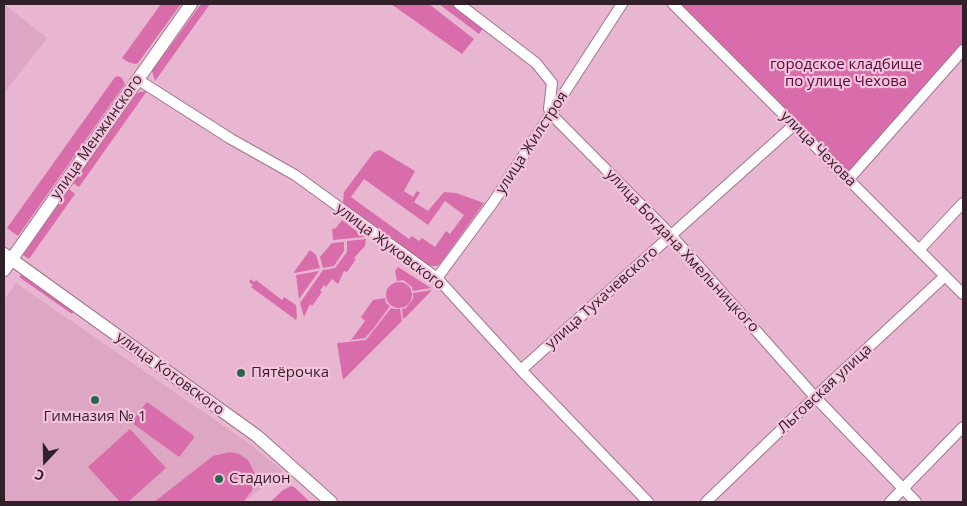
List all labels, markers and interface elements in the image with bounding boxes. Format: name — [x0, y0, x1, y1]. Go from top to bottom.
park label: городское кладбище по улице Чехова — [770, 56, 922, 91]
street label: улица Менжинского — [47, 71, 147, 203]
street label: улица Жилстроя — [492, 88, 572, 198]
street label: улица Чехова — [776, 107, 860, 191]
street label: улица Богдана Хмельницкого — [601, 166, 763, 336]
street label: улица Жуковского — [332, 200, 448, 294]
street label: улица Тухачевского — [542, 243, 662, 353]
street label: улица Котовского — [112, 329, 228, 419]
street label: Льговская улица — [774, 341, 876, 437]
place label: Пятёрочка — [251, 364, 329, 382]
marker: Пятёрочка — [235, 367, 247, 379]
marker: Гимназия № 1 — [89, 394, 101, 406]
place label: Гимназия № 1 — [44, 408, 146, 426]
north arrow — [20, 436, 70, 486]
text: С — [32, 465, 47, 486]
place label: Стадион — [229, 470, 291, 488]
marker: Стадион — [213, 473, 225, 485]

